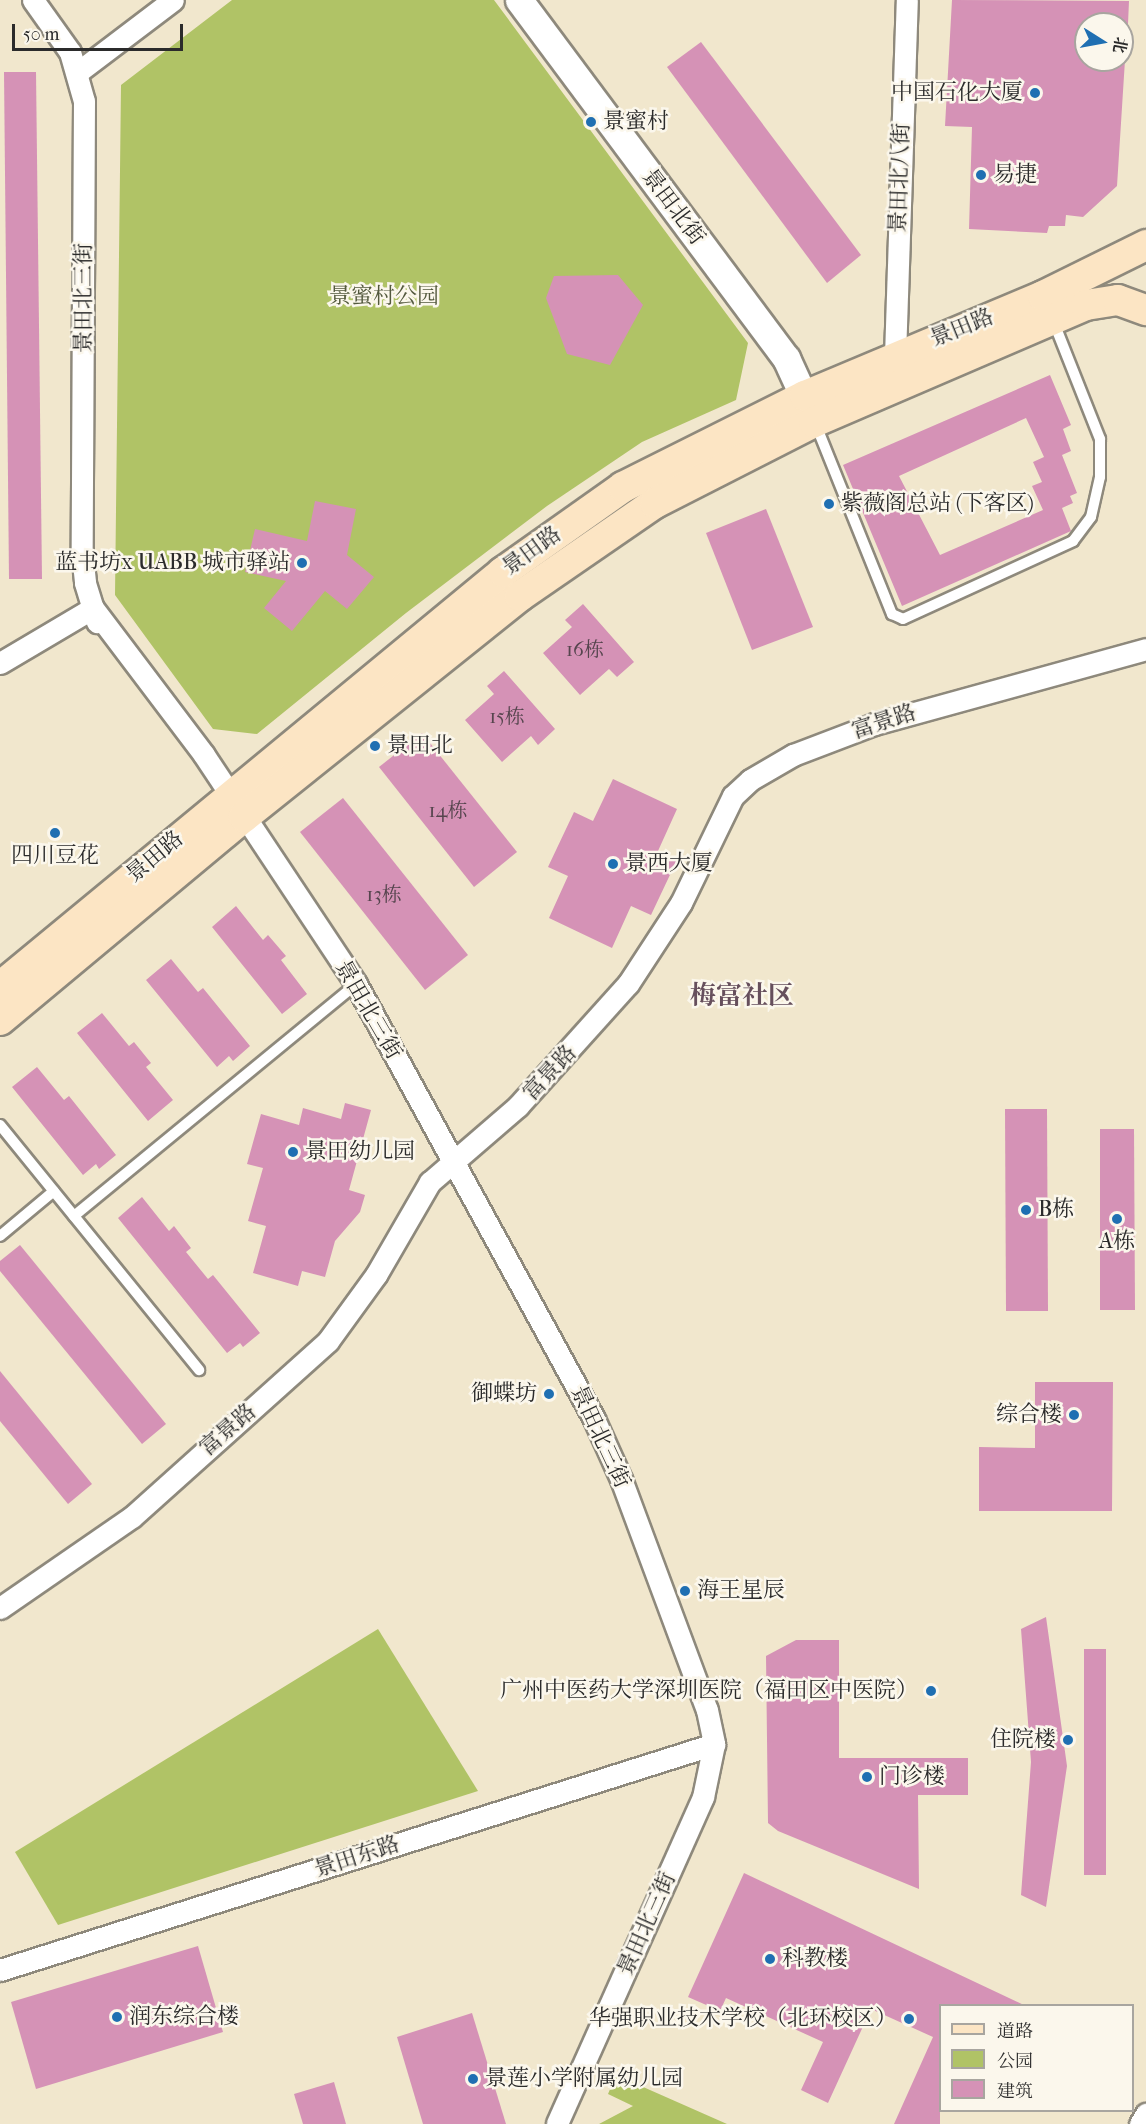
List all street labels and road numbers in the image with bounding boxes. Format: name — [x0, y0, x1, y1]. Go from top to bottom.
street label: 景田北八街 — [885, 123, 915, 233]
street label: 景田北街 — [636, 164, 710, 250]
street label: 景田北三街 — [71, 243, 97, 353]
street label: 景田路 — [926, 303, 998, 353]
street label: 景田路 — [498, 521, 566, 581]
street label: 富景路 — [849, 699, 919, 745]
street label: 景田路 — [121, 826, 189, 888]
street label: 景田北三街 — [329, 956, 407, 1064]
street label: 富景路 — [518, 1040, 582, 1106]
street label: 景田北三街 — [565, 1382, 635, 1492]
street label: 富景路 — [194, 1398, 262, 1462]
street label: 景田东路 — [311, 1831, 403, 1883]
street label: 景田北三街 — [613, 1868, 681, 1980]

